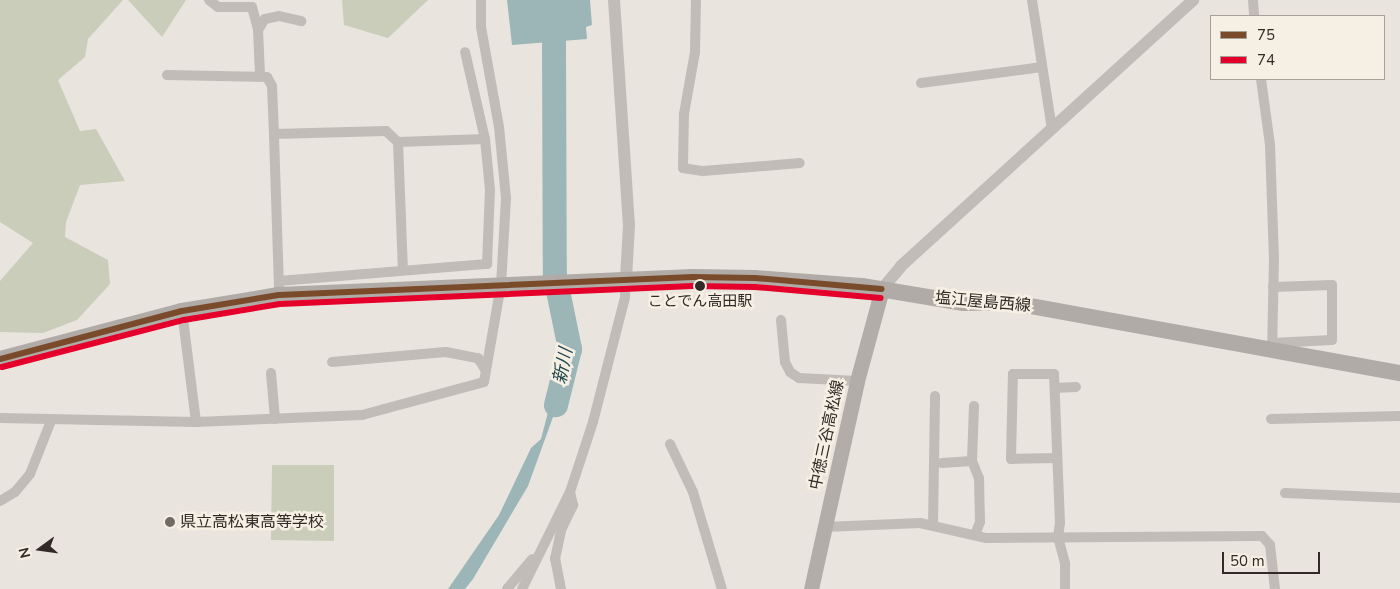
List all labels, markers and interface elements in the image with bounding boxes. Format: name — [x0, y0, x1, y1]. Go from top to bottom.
legend — [1210, 15, 1385, 80]
text: 75 — [1257, 25, 1275, 45]
text: 74 — [1257, 50, 1275, 70]
marker: ことでん高田駅 — [695, 281, 705, 291]
street label: 塩江屋島西線 — [934, 288, 1032, 316]
place label: ことでん高田駅 — [648, 293, 752, 311]
water label: 新川 — [549, 346, 577, 386]
street label: 中徳三谷高松線 — [806, 378, 848, 492]
place label: 県立高松東高等学校 — [180, 512, 324, 532]
marker: 県立高松東高等学校 — [164, 516, 176, 528]
north arrow — [15, 524, 65, 574]
scale bar — [1225, 542, 1322, 574]
text: N — [14, 545, 35, 560]
text: 50 m — [1230, 551, 1265, 571]

